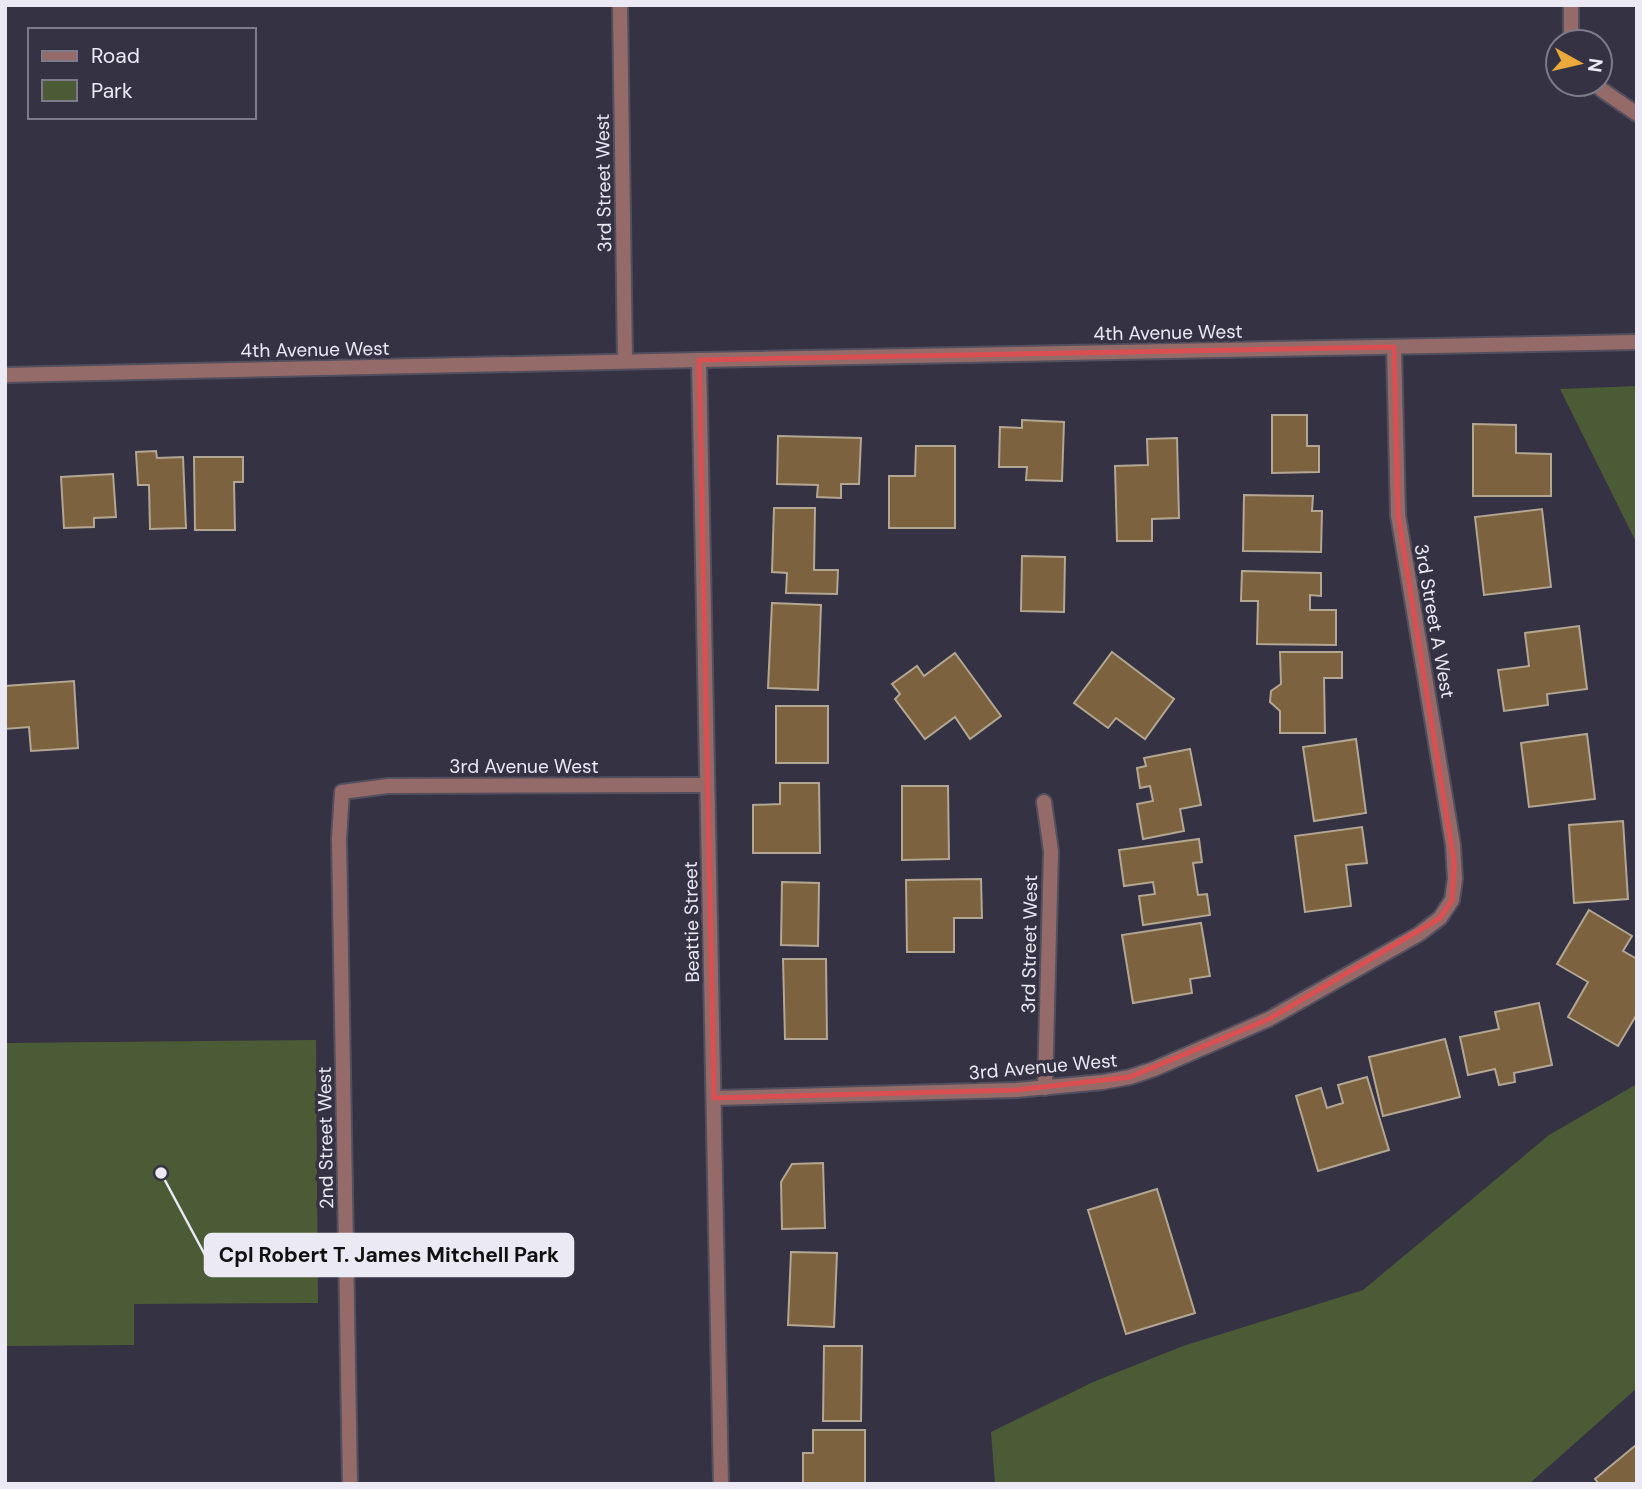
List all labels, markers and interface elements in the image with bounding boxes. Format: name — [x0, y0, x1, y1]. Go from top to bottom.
legend — [28, 28, 256, 119]
north arrow — [1544, 28, 1614, 98]
text: Road — [91, 42, 140, 70]
text: N — [1582, 57, 1609, 74]
text: Park — [91, 77, 133, 105]
street label: 3rd Street West — [590, 114, 617, 252]
street label: 4th Avenue West — [1093, 319, 1243, 346]
street label: 4th Avenue West — [240, 336, 390, 363]
street label: 3rd Street A West — [1409, 542, 1460, 700]
street label: 3rd Avenue West — [449, 754, 599, 779]
street label: Beattie Street — [678, 861, 705, 983]
street label: 3rd Street West — [1016, 875, 1043, 1013]
street label: 3rd Avenue West — [968, 1048, 1118, 1085]
street label: 2nd Street West — [312, 1067, 339, 1209]
callout: Cpl Robert T. James Mitchell Park — [205, 1234, 573, 1276]
text: Cpl Robert T. James Mitchell Park — [219, 1241, 559, 1269]

